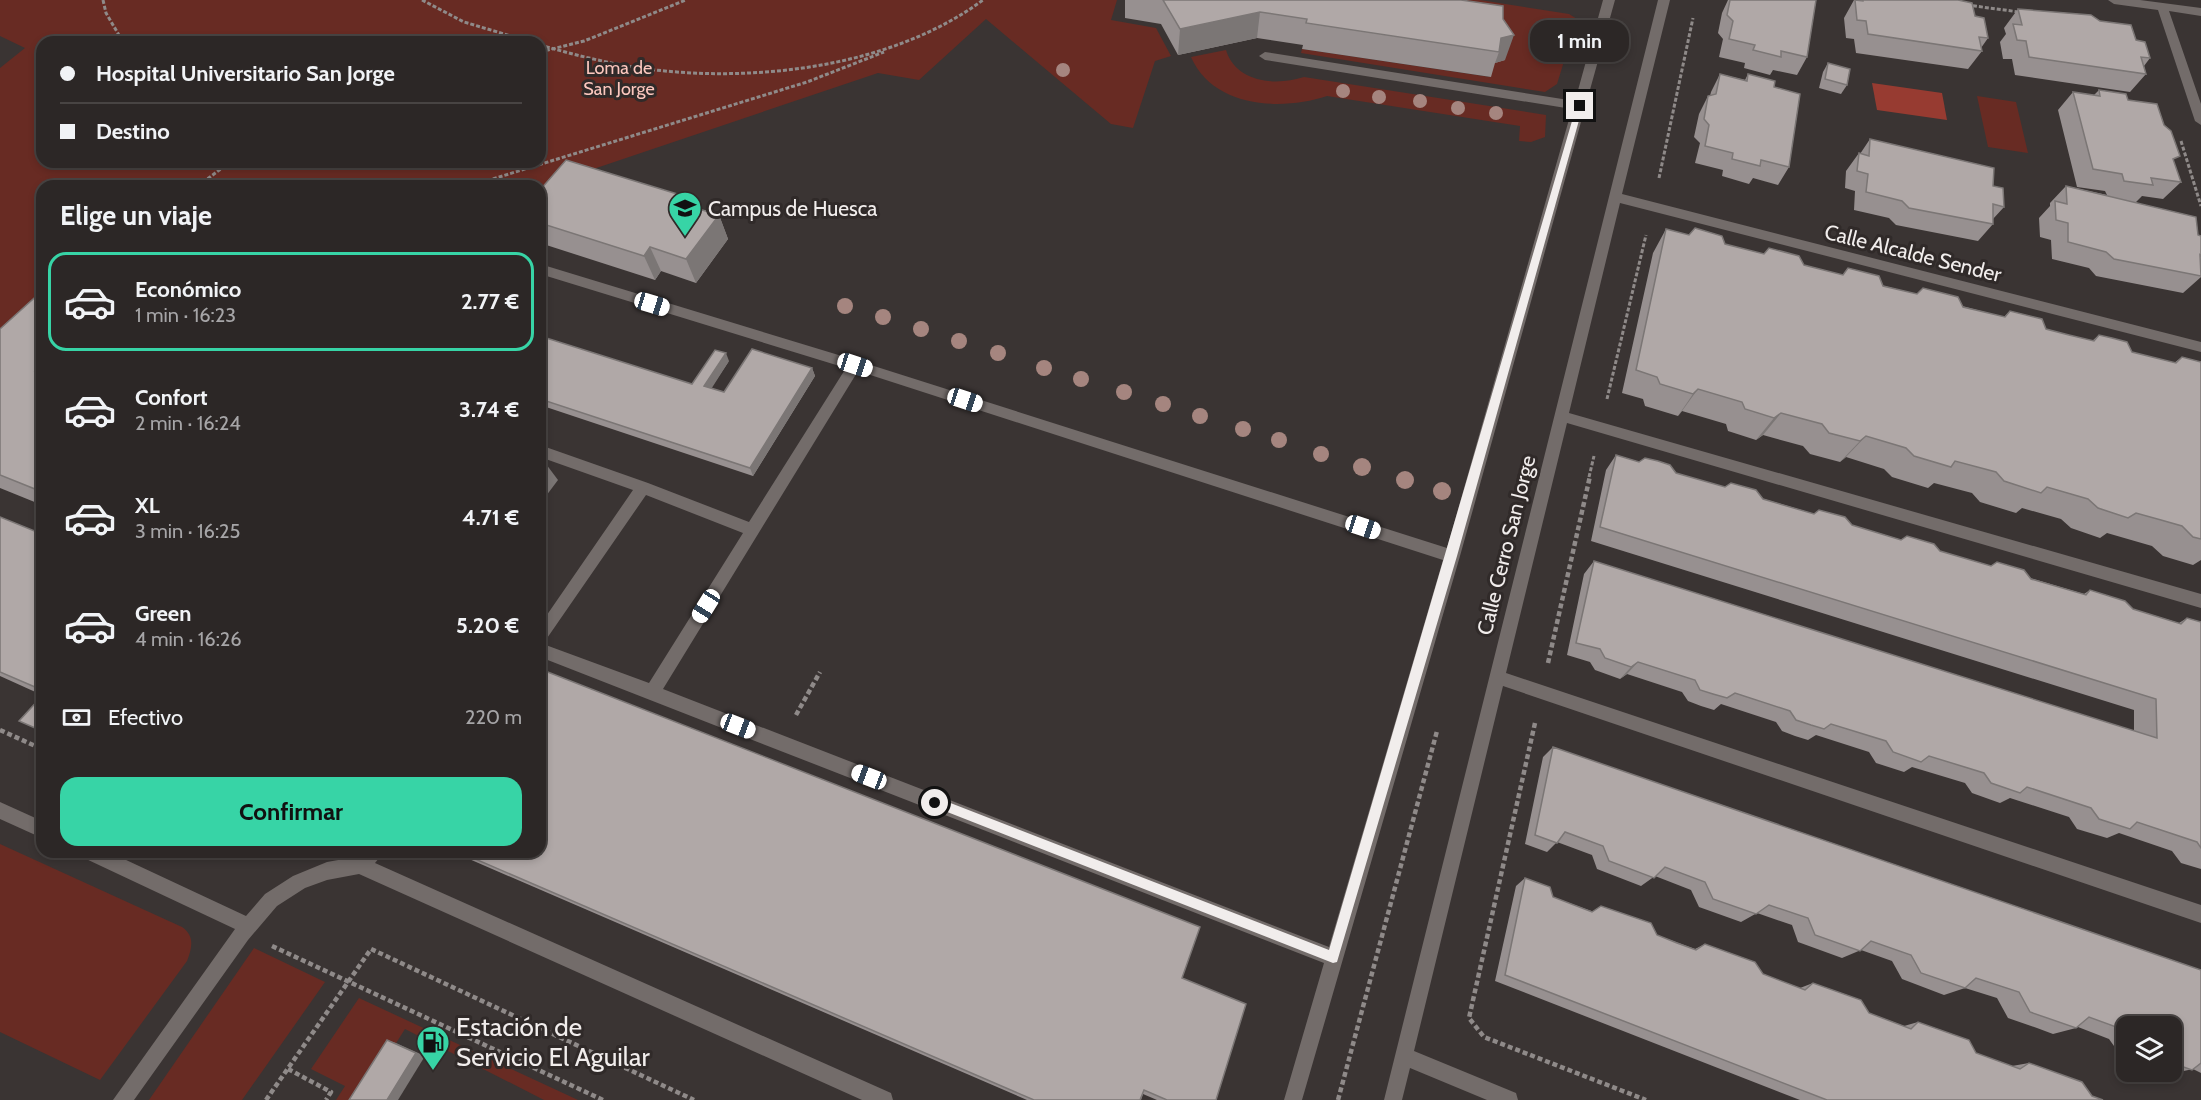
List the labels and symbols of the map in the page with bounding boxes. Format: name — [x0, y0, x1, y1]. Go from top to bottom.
callout: 1 min — [1530, 19, 1630, 61]
park label: Loma de San Jorge — [583, 57, 655, 100]
route end — [1566, 92, 1593, 119]
school or university icon: Campus de Huesca — [667, 190, 703, 237]
place label: Campus de Huesca — [708, 196, 877, 221]
street label: Calle Alcalde Sender — [1822, 219, 2004, 287]
car — [632, 290, 672, 318]
car — [835, 351, 875, 379]
car — [945, 386, 985, 414]
street label: Calle Cerro San Jorge — [1472, 452, 1540, 637]
car — [1343, 513, 1383, 541]
car — [689, 586, 723, 626]
car — [718, 711, 758, 741]
car — [849, 762, 889, 792]
route start — [921, 789, 948, 816]
place label: Estación de Servicio El Aguilar — [456, 1011, 650, 1073]
fuel station icon: Estación de Servicio El Aguilar — [415, 1024, 451, 1071]

